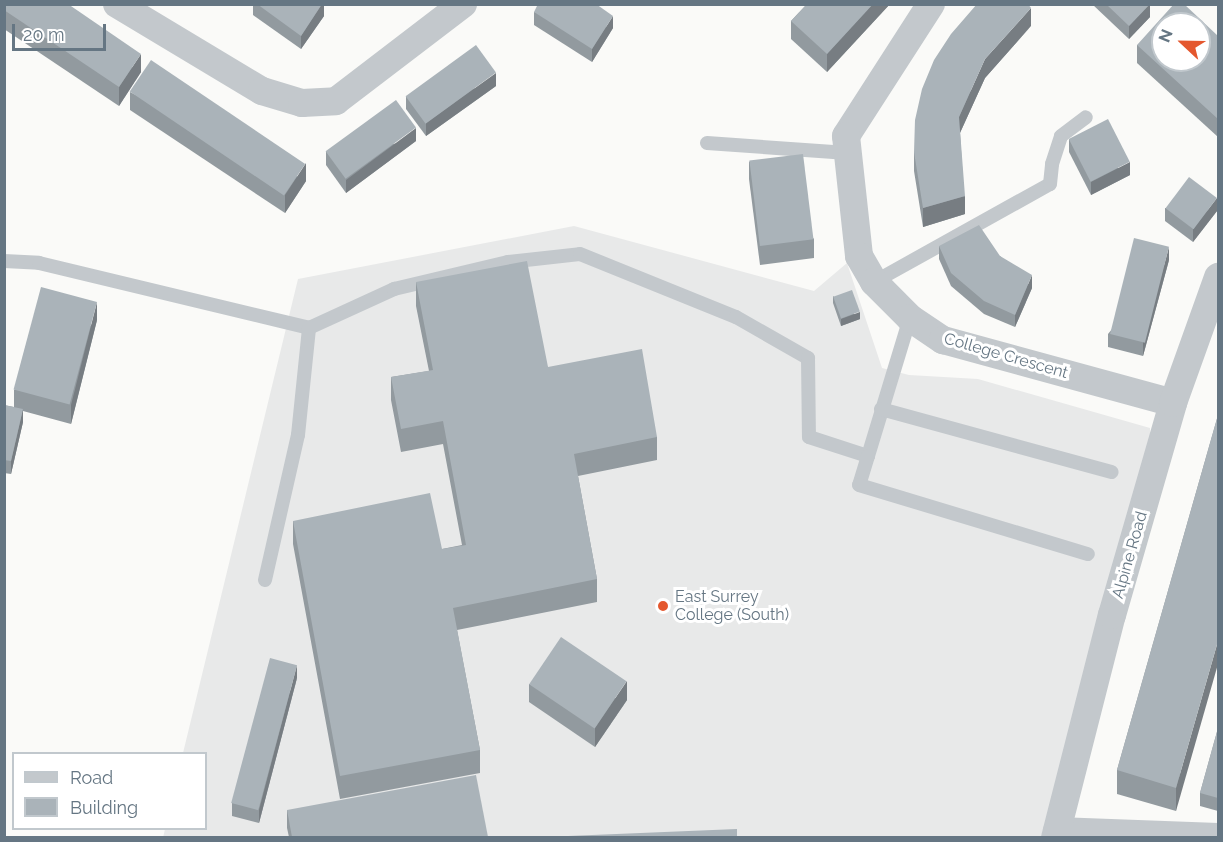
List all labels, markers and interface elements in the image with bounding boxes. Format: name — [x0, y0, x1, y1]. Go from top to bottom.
scale bar — [15, 12, 110, 50]
north arrow — [1151, 12, 1211, 72]
text: 20 m — [23, 24, 65, 45]
text: N — [1155, 27, 1177, 45]
street label: College Crescent — [942, 329, 1070, 383]
street label: Alpine Road — [1108, 509, 1152, 601]
place label: East Surrey College (South) — [675, 587, 789, 625]
marker: East Surrey College (South) — [656, 599, 670, 613]
legend — [12, 752, 207, 830]
text: Road — [70, 767, 113, 788]
text: Building — [70, 797, 138, 818]

